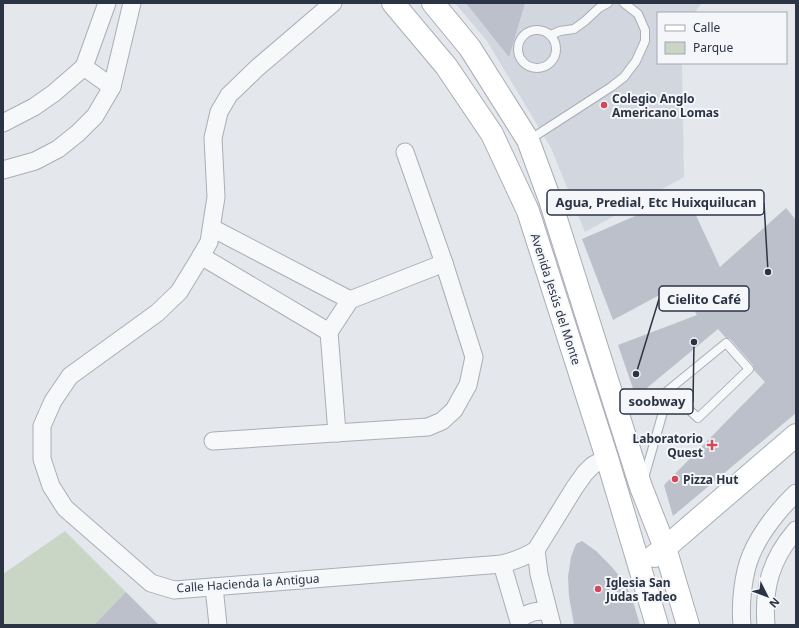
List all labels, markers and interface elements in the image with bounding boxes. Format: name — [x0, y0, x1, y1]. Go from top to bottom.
legend — [657, 12, 787, 64]
text: Calle — [693, 19, 721, 36]
text: Parque — [693, 39, 734, 56]
place label: Colegio Anglo Americano Lomas — [612, 90, 719, 121]
marker: Colegio Anglo Americano Lomas — [599, 100, 609, 110]
callout: Agua, Predial, Etc Huixquilucan — [547, 190, 764, 215]
text: Agua, Predial, Etc Huixquilucan — [555, 193, 757, 211]
street label: Avenida Jesús del Monte — [527, 231, 585, 367]
callout: Cielito Café — [659, 286, 749, 311]
text: Cielito Café — [667, 290, 741, 308]
callout: soobway — [620, 389, 693, 414]
text: soobway — [628, 392, 686, 410]
place label: Laboratorio Quest — [633, 430, 703, 461]
marker: Laboratorio Quest — [706, 439, 718, 451]
place label: Pizza Hut — [683, 471, 738, 488]
marker: Pizza Hut — [670, 474, 680, 484]
street label: Calle Hacienda la Antigua — [176, 570, 320, 596]
place label: Iglesia San Judas Tadeo — [605, 574, 677, 605]
north arrow — [747, 576, 787, 616]
marker: Iglesia San Judas Tadeo — [593, 584, 603, 594]
text: N — [766, 595, 783, 611]

